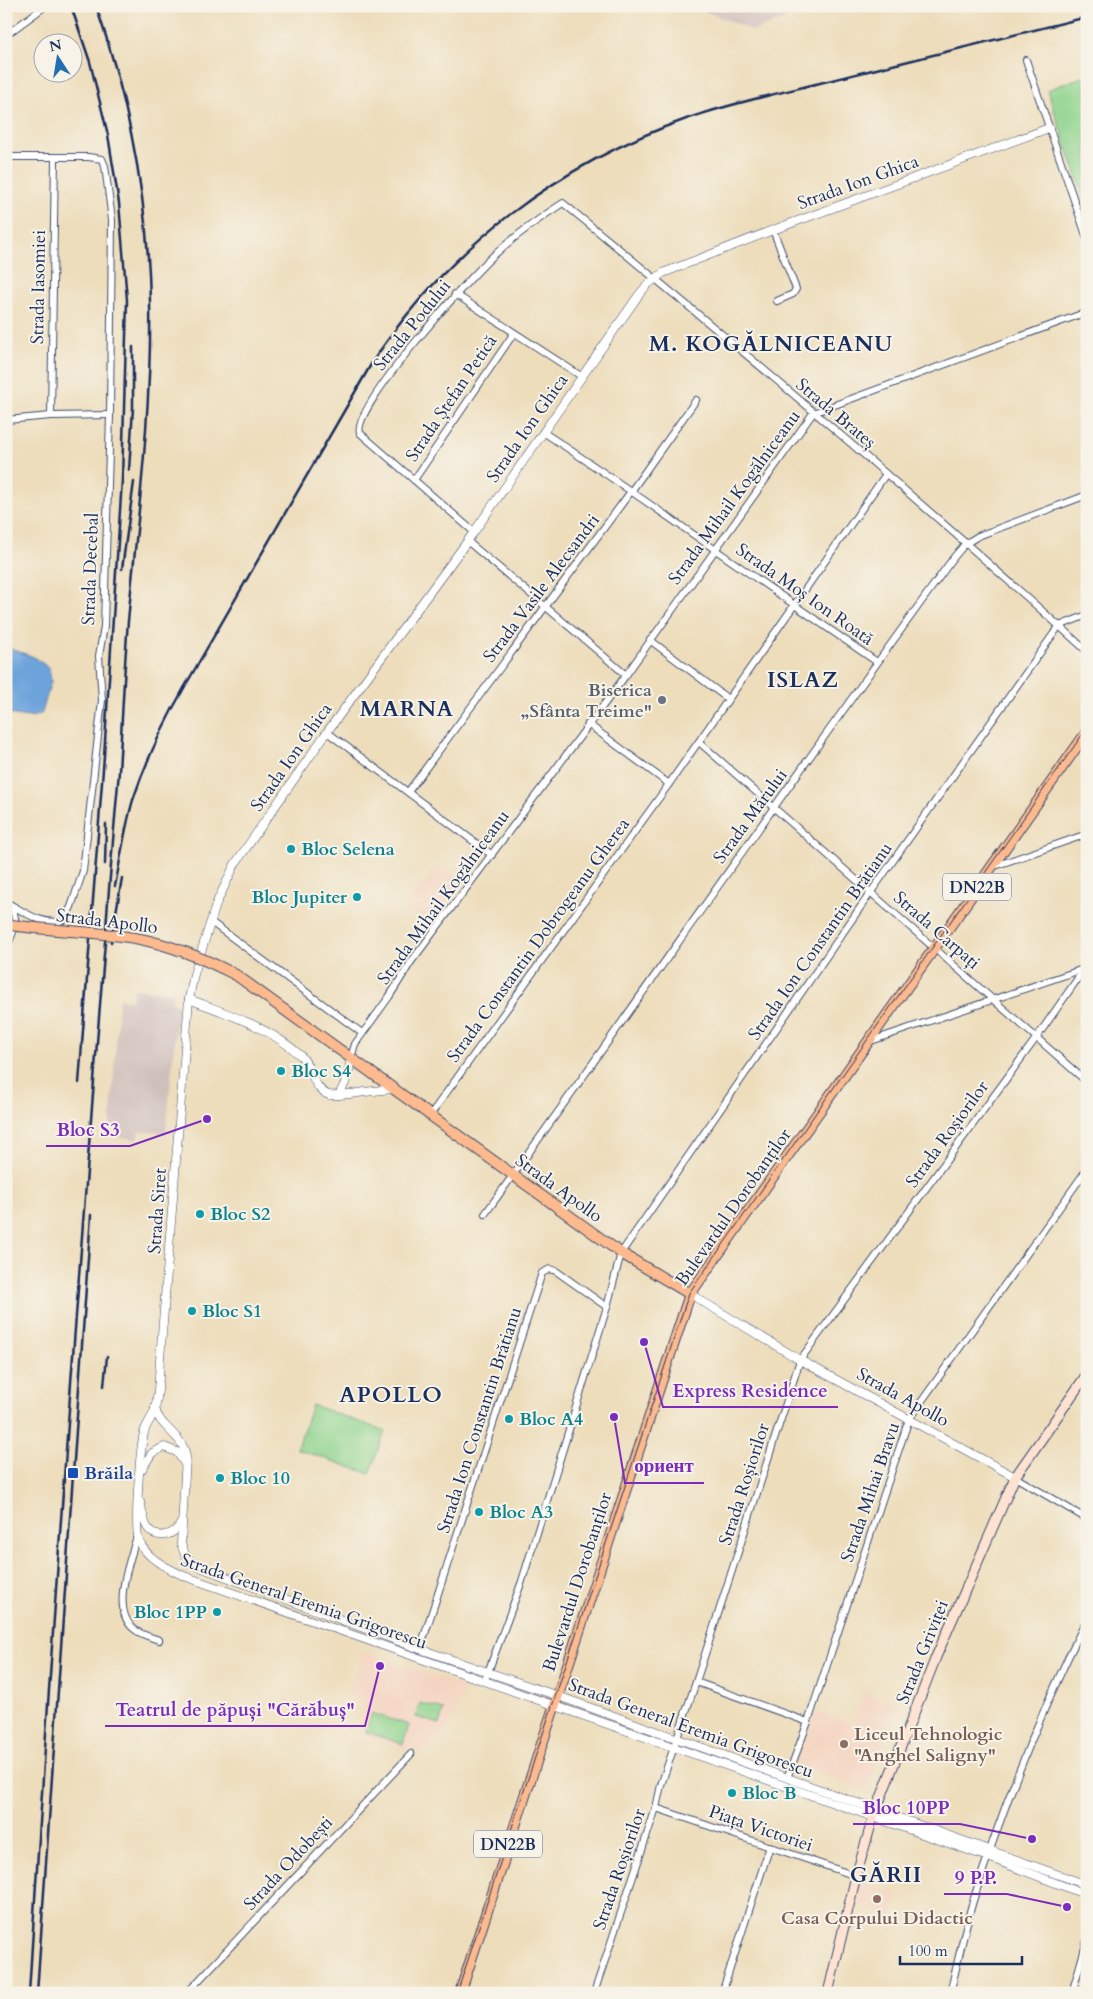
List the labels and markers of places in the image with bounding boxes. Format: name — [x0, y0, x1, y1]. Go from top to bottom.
place label: Biserica „Sfânta Treime" — [521, 678, 652, 724]
marker: Biserica „Sfânta Treime" — [656, 694, 668, 706]
place label: Bloc Selena — [301, 837, 395, 862]
marker: Bloc Selena — [285, 843, 297, 855]
place label: Bloc Jupiter — [251, 885, 348, 910]
marker: Bloc Jupiter — [351, 891, 363, 903]
place label: Bloc S4 — [291, 1059, 351, 1084]
marker: Bloc S4 — [275, 1065, 287, 1077]
callout: Bloc S3 — [46, 1112, 130, 1146]
place label: Bloc S2 — [210, 1202, 270, 1227]
marker: Bloc S2 — [194, 1208, 206, 1220]
place label: Bloc S1 — [202, 1299, 262, 1324]
marker: Bloc S1 — [186, 1305, 198, 1317]
callout: Express Residence — [663, 1373, 838, 1407]
place label: Bloc A4 — [519, 1407, 583, 1432]
marker: Bloc A4 — [503, 1413, 515, 1425]
callout: ориент — [625, 1449, 704, 1483]
place label: Brăila — [84, 1461, 133, 1486]
marker: Brăila — [66, 1466, 80, 1480]
place label: Bloc 10 — [230, 1466, 290, 1491]
marker: Bloc 10 — [214, 1472, 226, 1484]
place label: Bloc A3 — [489, 1500, 553, 1525]
marker: Bloc A3 — [473, 1506, 485, 1518]
place label: Bloc 1PP — [133, 1600, 207, 1625]
marker: Bloc 1PP — [211, 1606, 223, 1618]
callout: Teatrul de păpuși "Cărăbuș" — [105, 1692, 365, 1726]
place label: Liceul Tehnologic "Anghel Saligny" — [854, 1722, 1003, 1768]
marker: Liceul Tehnologic "Anghel Saligny" — [838, 1738, 850, 1750]
place label: Bloc B — [742, 1781, 797, 1806]
marker: Bloc B — [726, 1787, 738, 1799]
callout: Bloc 10PP — [853, 1790, 960, 1824]
callout: 9 P.P. — [944, 1860, 1007, 1894]
marker: Casa Corpului Didactic — [871, 1893, 883, 1905]
place label: Casa Corpului Didactic — [781, 1906, 973, 1931]

